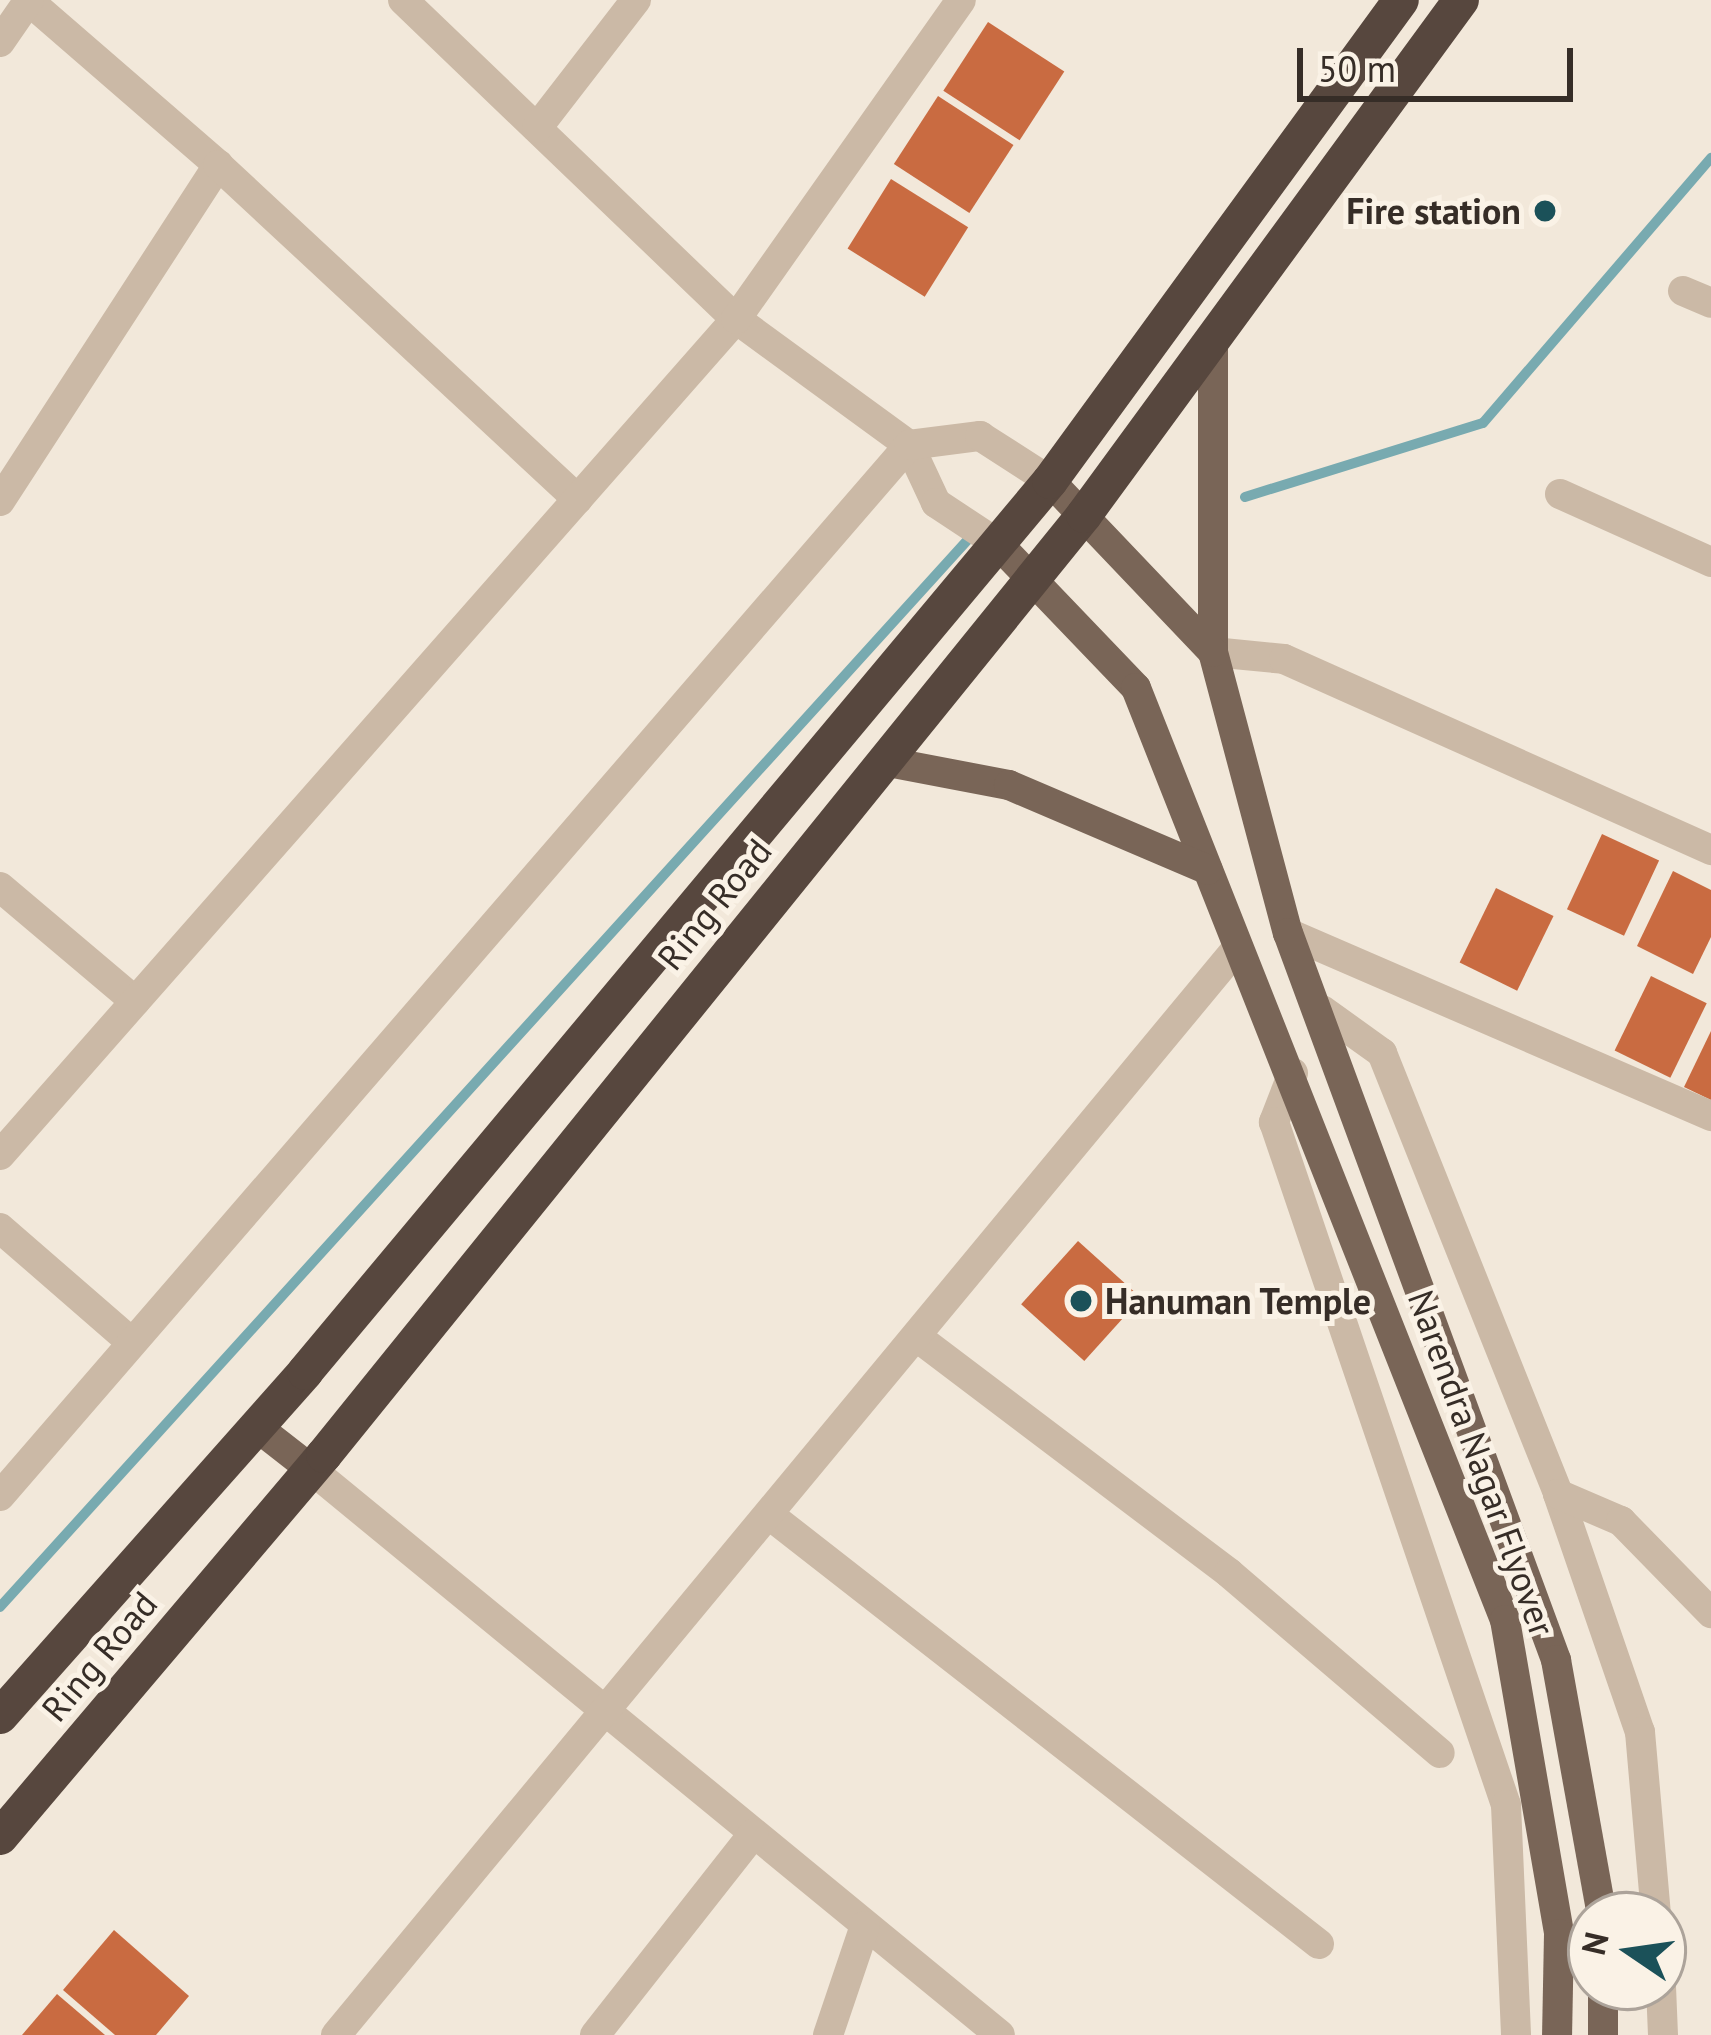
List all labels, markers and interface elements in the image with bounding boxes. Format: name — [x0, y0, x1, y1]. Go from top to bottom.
scale bar — [1303, 24, 1579, 98]
text: 50 m — [1318, 45, 1396, 92]
place label: Fire station — [1346, 189, 1521, 233]
marker: Fire station — [1532, 198, 1558, 224]
street label: Ring Road — [648, 830, 780, 978]
place label: Hanuman Temple — [1105, 1279, 1372, 1323]
street label: Narendra Nagar Flyover — [1399, 1284, 1565, 1642]
marker: Hanuman Temple — [1068, 1288, 1094, 1314]
street label: Ring Road — [32, 1582, 166, 1730]
north arrow — [1567, 1891, 1687, 2011]
text: N — [1571, 1928, 1618, 1959]

